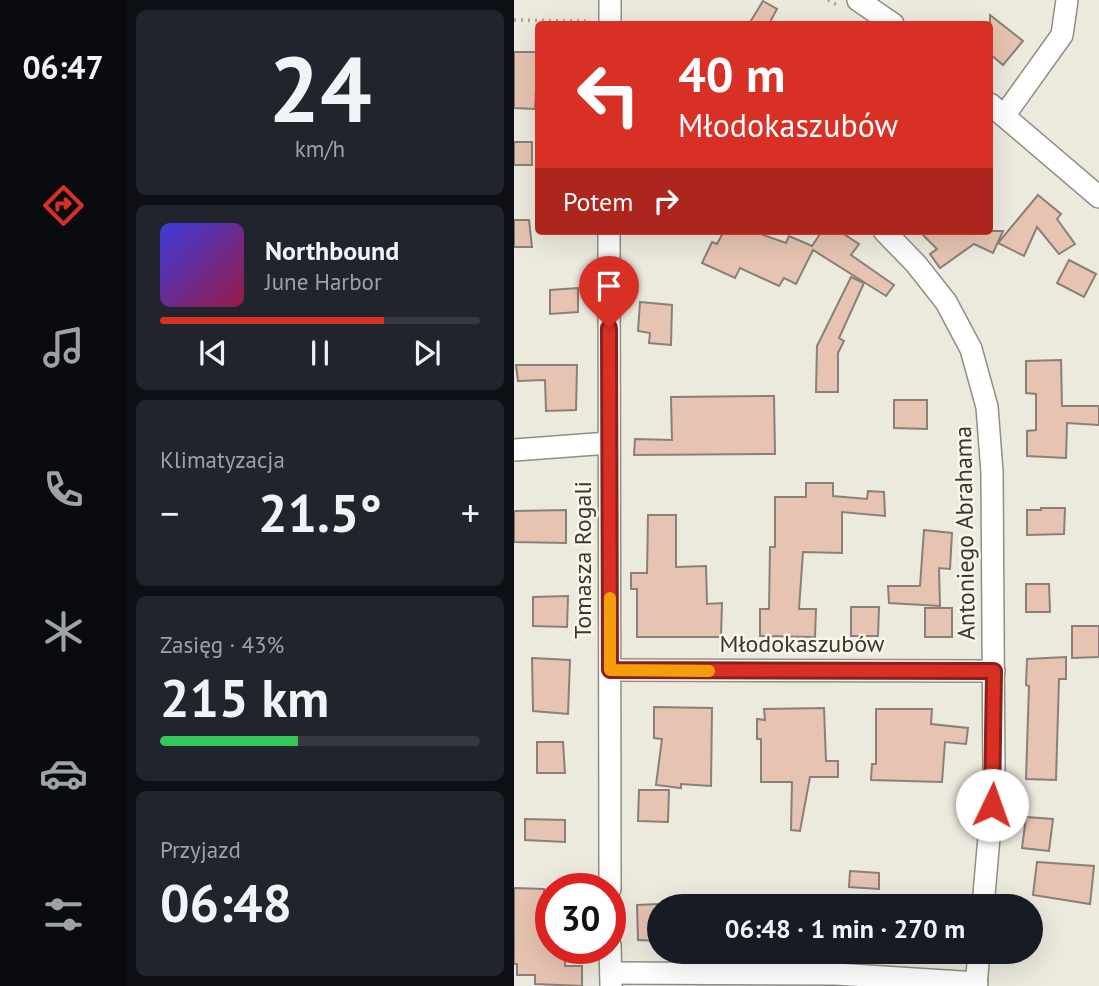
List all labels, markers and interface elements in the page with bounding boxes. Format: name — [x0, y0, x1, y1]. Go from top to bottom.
text: 24 — [268, 29, 372, 147]
text: 40 m — [678, 42, 785, 106]
text: 06:47 — [22, 46, 104, 88]
icon: left — [563, 49, 654, 140]
text: Młodokaszubów — [678, 104, 898, 146]
text: km/h — [295, 134, 345, 163]
icon: directions — [39, 181, 88, 230]
icon: right — [647, 182, 685, 220]
text: Potem — [563, 185, 633, 218]
text: Northbound — [265, 234, 399, 267]
pin — [579, 256, 639, 328]
text: June Harbor — [265, 267, 382, 296]
icon: arrive — [590, 267, 628, 305]
icon: music — [39, 323, 88, 372]
icon: previous — [194, 334, 232, 372]
icon: pause — [301, 334, 339, 372]
icon: next — [408, 334, 446, 372]
street label: Antoniego Abrahama — [947, 426, 982, 640]
text: Klimatyzacja — [160, 445, 285, 474]
icon: phone — [39, 465, 88, 514]
text: 21.5° — [258, 479, 382, 546]
street label: Tomasza Rogali — [567, 481, 598, 639]
text: − — [160, 488, 179, 537]
text: + — [461, 488, 480, 537]
icon: climate — [39, 607, 88, 656]
street label: Młodokaszubów — [720, 628, 885, 659]
text: Zasięg · 43% — [160, 630, 284, 659]
text: 215 km — [160, 664, 329, 731]
icon: car — [39, 749, 88, 798]
position arrow — [955, 768, 1029, 842]
text: Przyjazd — [160, 835, 241, 864]
text: 06:48 — [160, 869, 292, 936]
speed limit sign: 30 — [535, 873, 626, 964]
icon: filters — [39, 890, 88, 939]
text: 06:48 · 1 min · 270 m — [725, 912, 965, 945]

